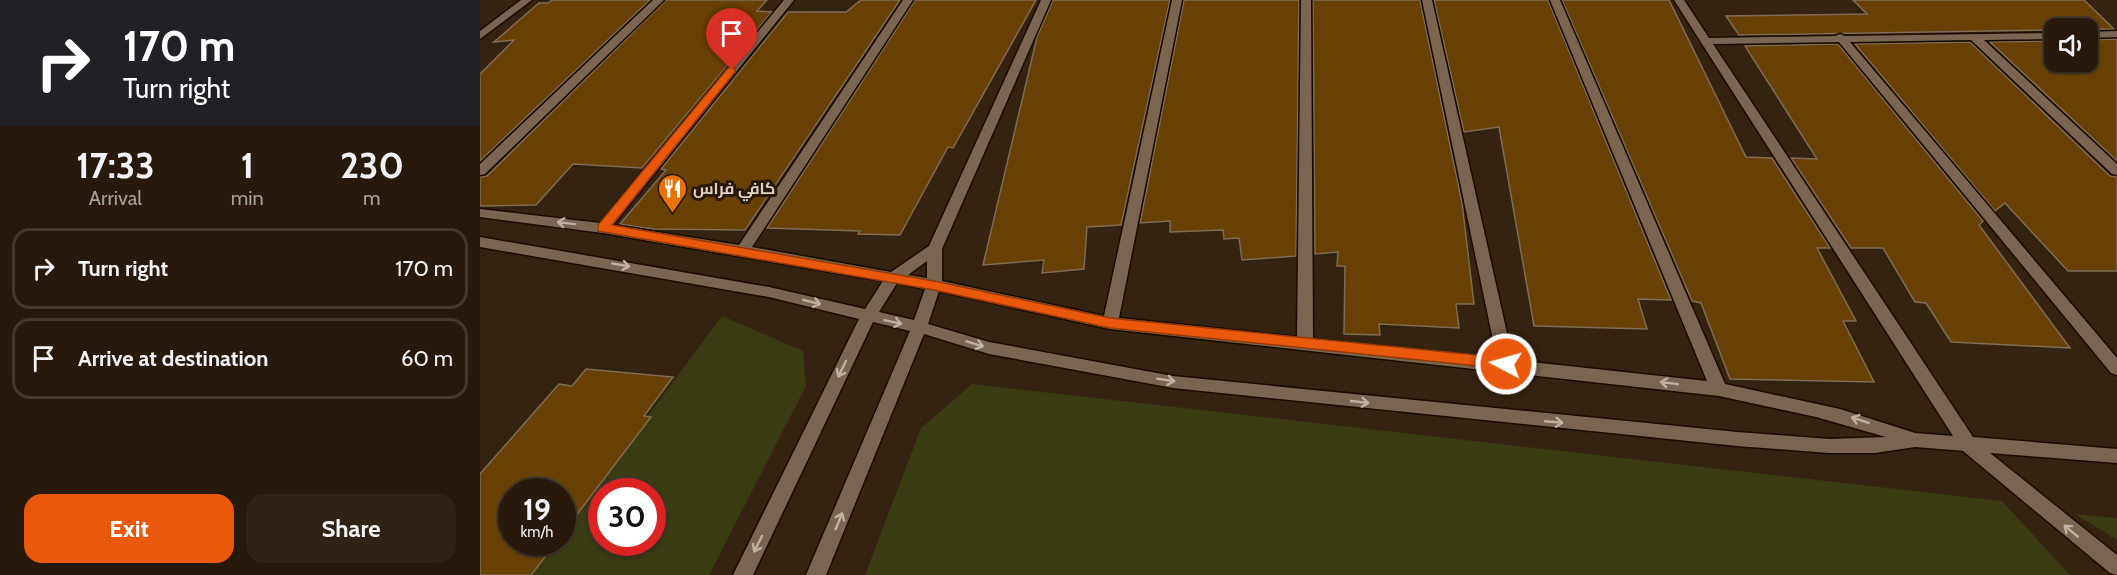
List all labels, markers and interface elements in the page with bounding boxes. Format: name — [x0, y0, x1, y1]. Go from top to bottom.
pin — [706, 8, 757, 70]
icon: arrive — [715, 17, 748, 50]
map controls — [2044, 18, 2098, 72]
button: sound — [2044, 18, 2098, 72]
text: 170 m — [123, 20, 235, 72]
icon: right — [24, 24, 102, 102]
text: Turn right — [123, 72, 230, 105]
text: 17:33 — [76, 143, 155, 187]
text: 1 — [241, 143, 254, 187]
text: 230 — [340, 143, 404, 187]
restaurant icon: كافي فراس — [656, 172, 688, 214]
place label: كافي فراس — [693, 179, 775, 201]
text: Arrival — [89, 186, 142, 210]
text: min — [231, 186, 264, 210]
text: m — [363, 186, 381, 210]
one-way arrow — [557, 218, 577, 229]
icon: right — [27, 252, 60, 285]
text: Turn right — [78, 255, 168, 282]
text: 170 m — [395, 255, 453, 282]
one-way arrow — [610, 260, 630, 271]
one-way arrow — [802, 297, 821, 309]
one-way arrow — [883, 316, 902, 328]
position arrow — [1474, 332, 1538, 396]
one-way arrow — [965, 339, 984, 350]
icon: arrive — [27, 342, 60, 375]
text: Arrive at destination — [78, 345, 268, 372]
text: 60 m — [401, 345, 453, 372]
one-way arrow — [836, 359, 848, 377]
one-way arrow — [1156, 375, 1175, 386]
one-way arrow — [1659, 377, 1679, 388]
one-way arrow — [1349, 397, 1369, 408]
one-way arrow — [1851, 414, 1870, 425]
one-way arrow — [1543, 417, 1563, 428]
speed limit sign: 30 — [588, 478, 666, 556]
text: 19 — [523, 491, 551, 528]
button: Exit — [24, 494, 234, 563]
button: Share — [246, 494, 456, 563]
one-way arrow — [834, 512, 845, 531]
text: km/h — [521, 523, 553, 541]
one-way arrow — [2063, 524, 2079, 537]
one-way arrow — [751, 535, 763, 553]

